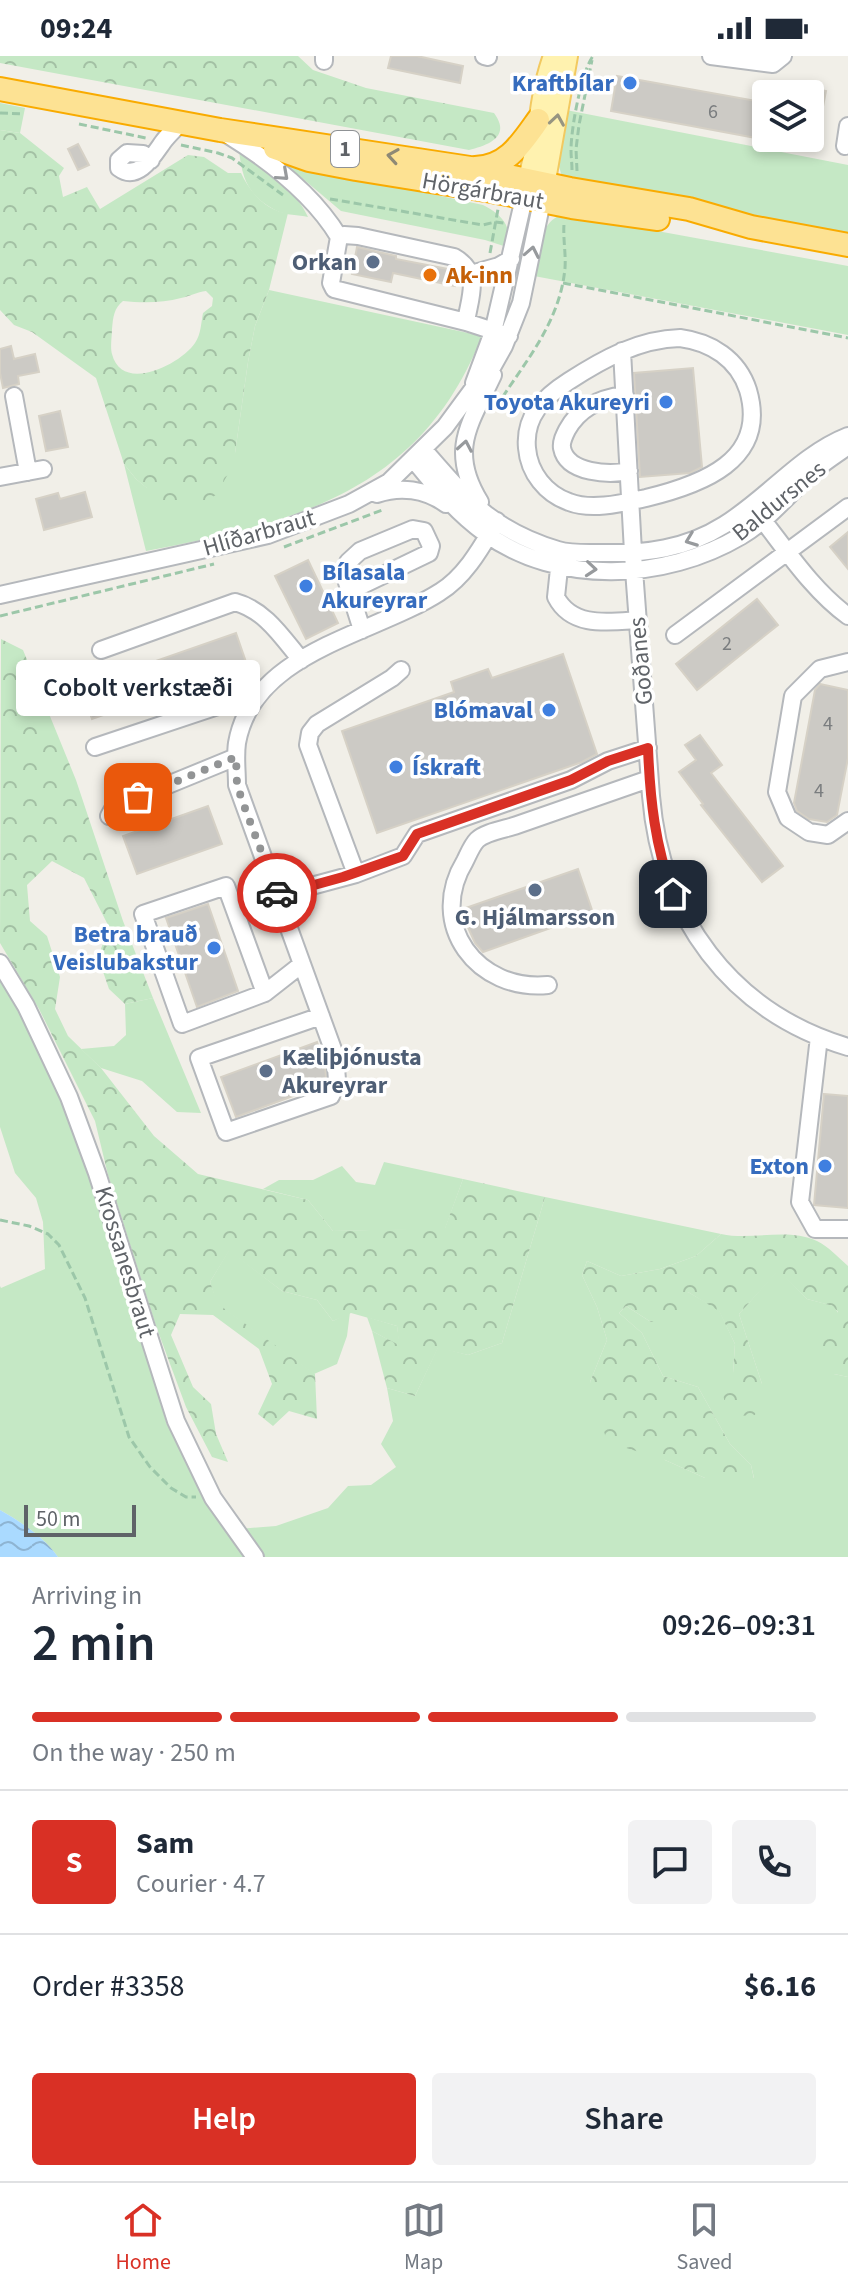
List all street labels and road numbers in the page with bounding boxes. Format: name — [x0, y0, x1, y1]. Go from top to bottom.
road number: 1 — [331, 131, 359, 167]
street label: Hörgárbraut — [419, 163, 547, 219]
street label: Baldursnes — [724, 452, 834, 550]
street label: Hlíðarbraut — [199, 500, 319, 566]
street label: Goðanes — [620, 616, 662, 706]
street label: Krossanesbraut — [85, 1182, 165, 1342]

